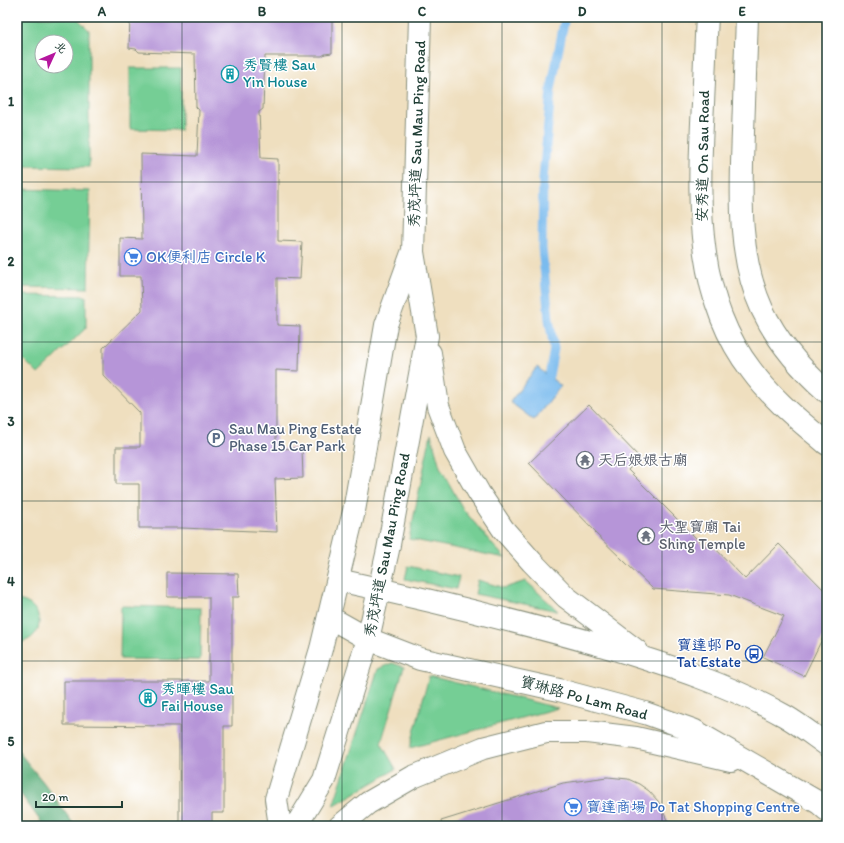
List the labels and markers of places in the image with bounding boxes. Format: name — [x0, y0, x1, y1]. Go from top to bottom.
place label: 秀賢樓 Sau Yin House — [243, 56, 316, 91]
building icon: 秀賢樓 Sau Yin House — [220, 64, 240, 84]
supermarket icon: OK便利店 Circle K — [123, 247, 143, 267]
place label: OK便利店 Circle K — [146, 248, 266, 266]
place label: Sau Mau Ping Estate Phase 15 Car Park — [229, 420, 362, 455]
parking icon: Sau Mau Ping Estate Phase 15 Car Park — [206, 428, 226, 448]
temple icon: 天后娘娘古廟 — [575, 450, 595, 470]
place label: 天后娘娘古廟 — [598, 451, 688, 469]
place label: 大聖寶廟 Tai Shing Temple — [659, 518, 745, 553]
temple icon: 大聖寶廟 Tai Shing Temple — [636, 526, 656, 546]
place label: 寶達邨 Po Tat Estate — [676, 636, 741, 671]
bus stop icon: 寶達邨 Po Tat Estate — [744, 644, 764, 664]
place label: 秀暉樓 Sau Fai House — [161, 680, 234, 715]
building icon: 秀暉樓 Sau Fai House — [138, 688, 158, 708]
supermarket icon: 寶達商場 Po Tat Shopping Centre — [563, 797, 583, 817]
place label: 寶達商場 Po Tat Shopping Centre — [586, 798, 800, 816]

